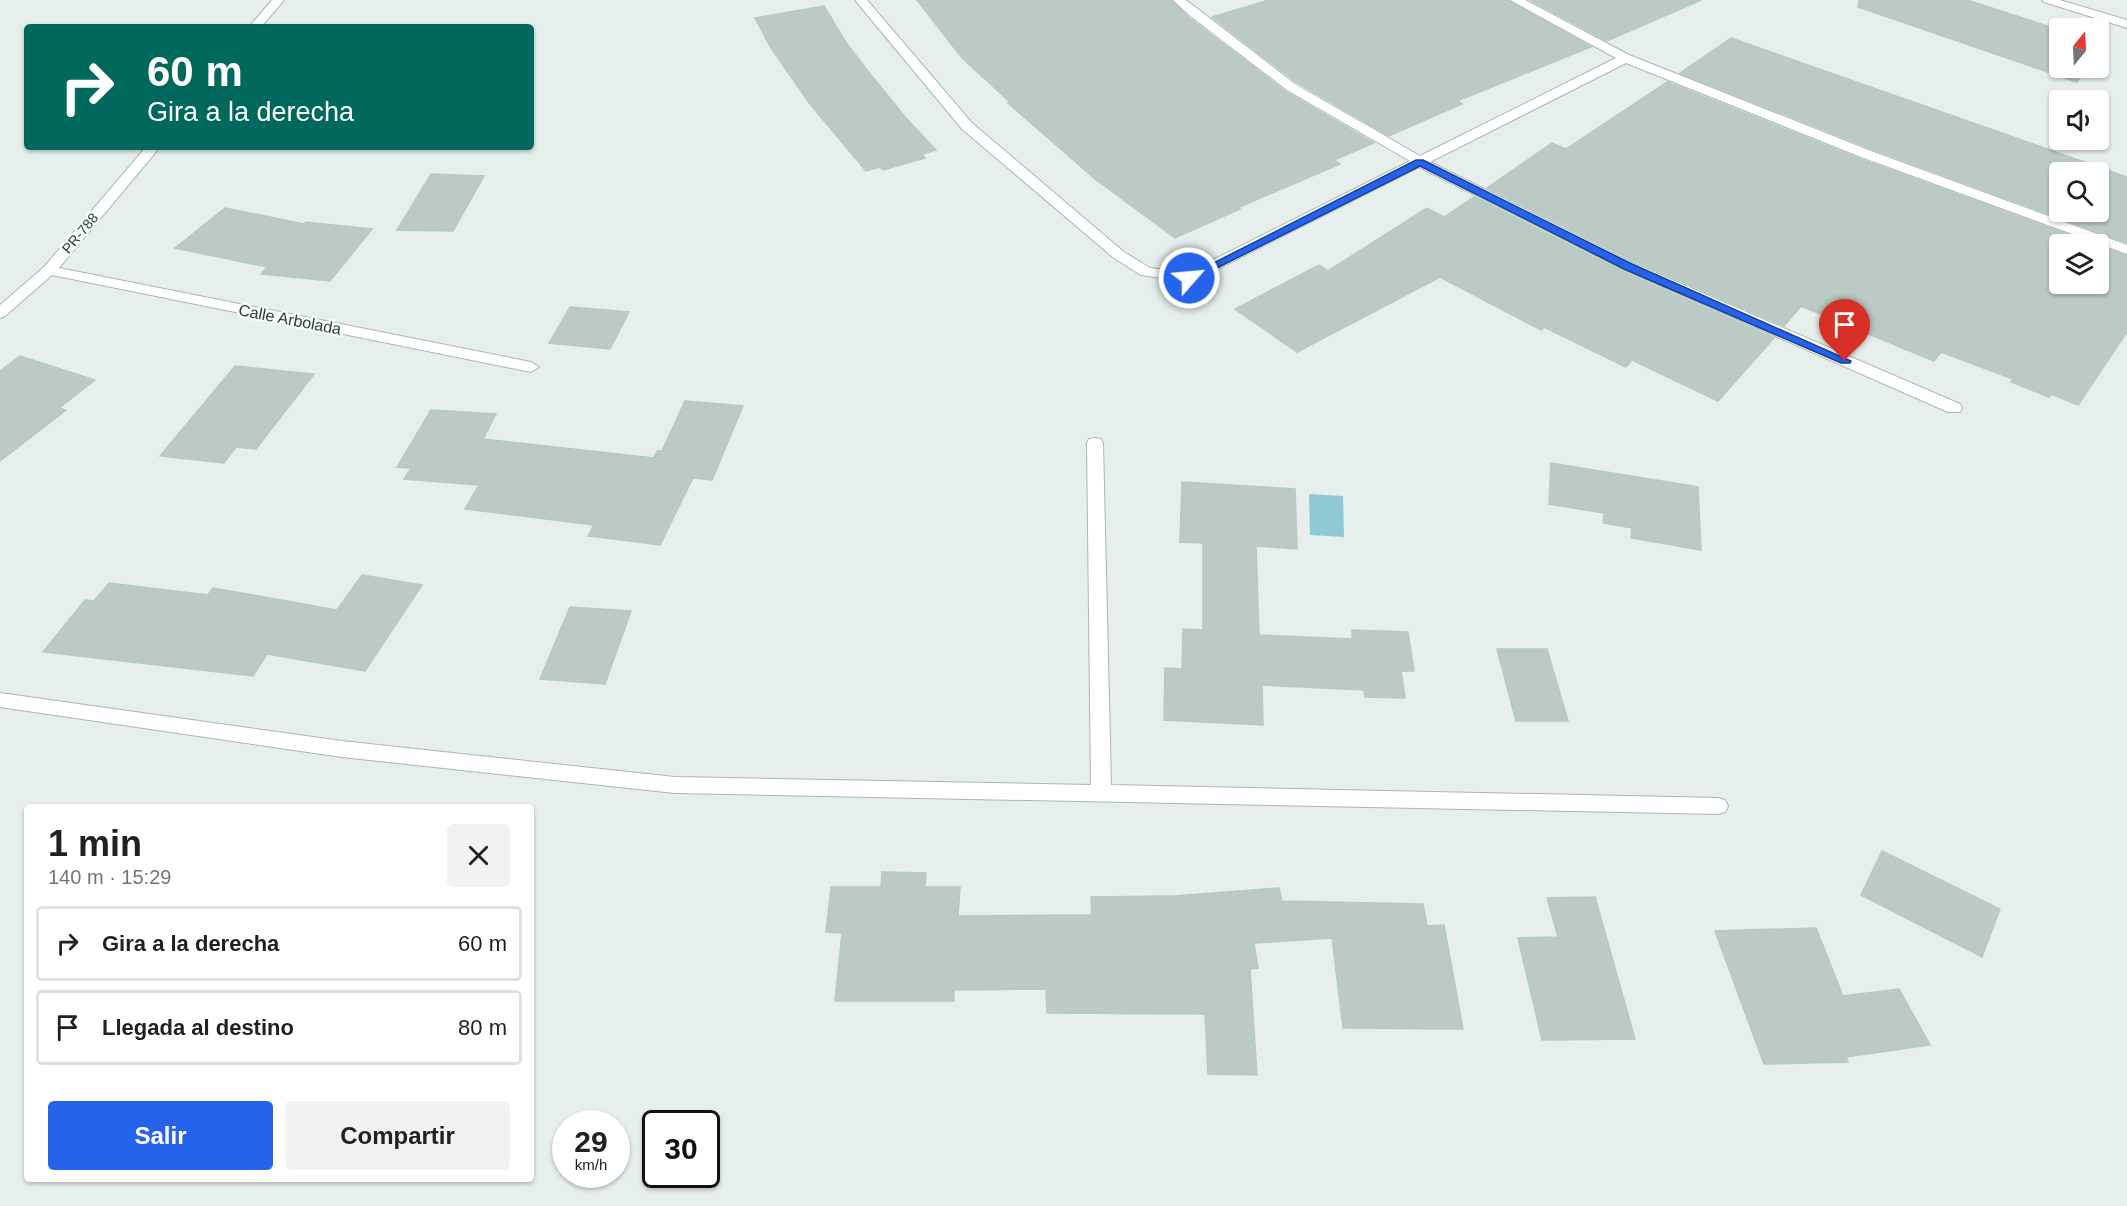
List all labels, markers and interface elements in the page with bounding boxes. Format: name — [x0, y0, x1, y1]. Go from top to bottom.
north arrow — [2049, 18, 2109, 78]
map controls — [2049, 18, 2109, 294]
icon: right — [48, 48, 126, 126]
text: 60 m — [147, 48, 243, 95]
button: sound — [2049, 90, 2109, 150]
text: Gira a la derecha — [147, 97, 354, 127]
button: search — [2049, 162, 2109, 222]
street label: PR-788 — [59, 210, 102, 256]
button: layers — [2049, 234, 2109, 294]
position arrow — [1157, 246, 1221, 310]
pin — [1819, 299, 1870, 361]
street label: Calle Arbolada — [237, 301, 343, 338]
icon: arrive — [1828, 308, 1861, 341]
text: 1 min — [48, 823, 142, 864]
button: close — [447, 824, 510, 887]
text: 140 m · 15:29 — [48, 866, 171, 888]
icon: right — [51, 927, 84, 960]
text: Gira a la derecha — [102, 931, 279, 956]
text: 60 m — [458, 931, 507, 956]
icon: arrive — [51, 1011, 84, 1044]
text: Llegada al destino — [102, 1015, 294, 1040]
text: 80 m — [458, 1015, 507, 1040]
button: Salir — [48, 1101, 273, 1170]
button: Compartir — [285, 1101, 510, 1170]
speed limit sign: 30 — [642, 1110, 720, 1188]
text: 29 — [574, 1125, 608, 1158]
text: km/h — [575, 1156, 607, 1173]

